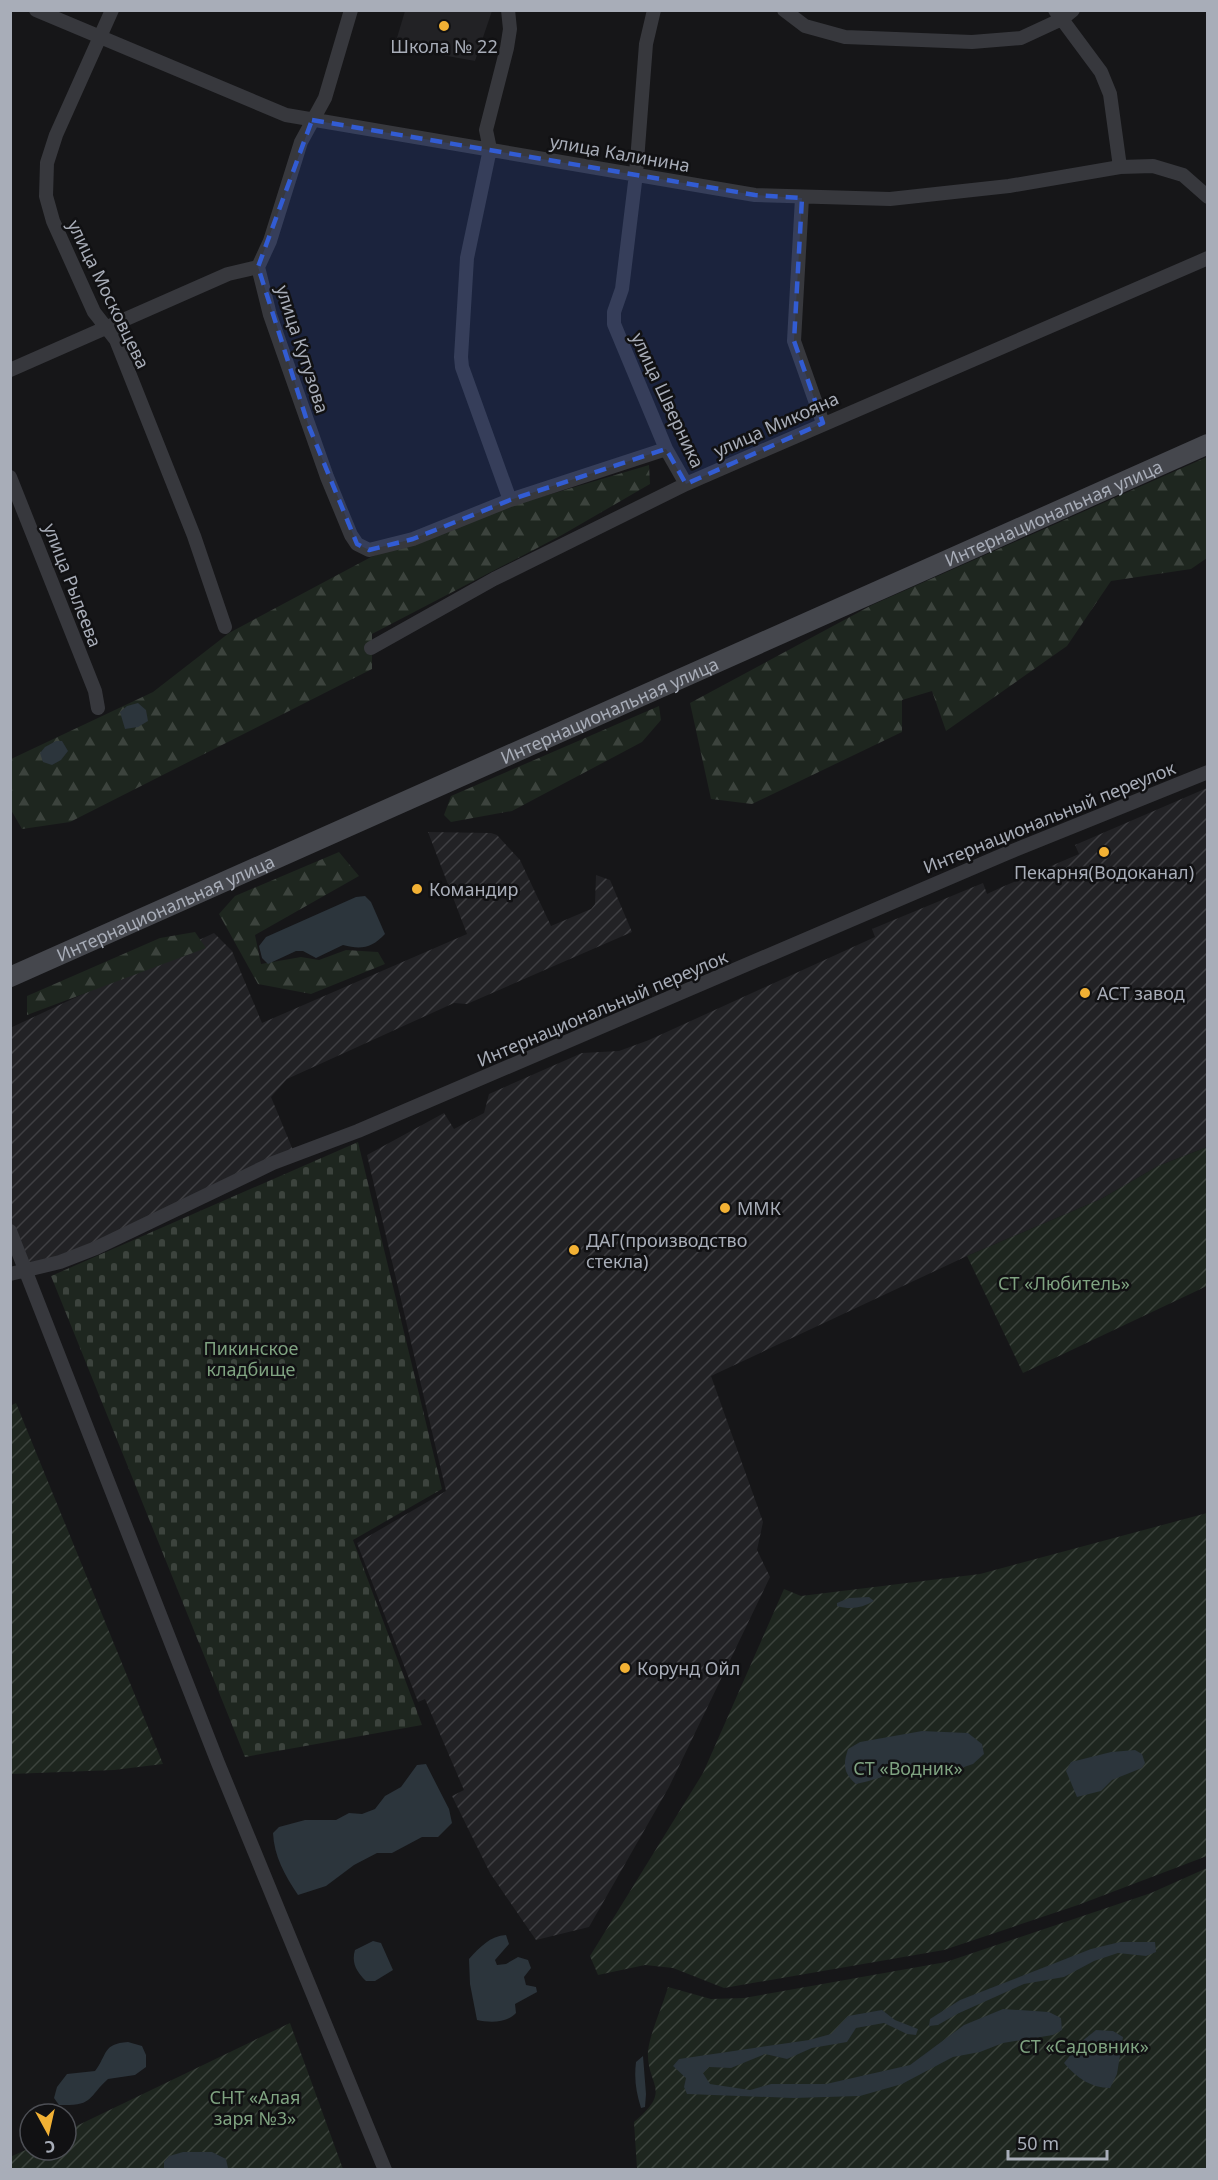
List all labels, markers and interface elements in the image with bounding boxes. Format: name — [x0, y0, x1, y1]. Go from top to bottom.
marker: Школа № 22 — [437, 19, 451, 33]
place label: Школа № 22 — [390, 34, 498, 58]
street label: улица Калинина — [548, 129, 692, 177]
street label: улица Московцева — [63, 216, 155, 372]
street label: улица Кутузова — [271, 282, 335, 416]
street label: улица Шверника — [626, 328, 710, 472]
street label: улица Микояна — [710, 386, 842, 462]
street label: Интернациональная улица — [940, 454, 1166, 572]
street label: улица Рылеева — [38, 520, 108, 650]
street label: Интернациональная улица — [496, 651, 722, 769]
street label: Интернациональный переулок — [919, 755, 1179, 879]
marker: Пекарня(Водоканал) — [1097, 845, 1111, 859]
street label: Интернациональная улица — [52, 849, 278, 967]
place label: Пекарня(Водоканал) — [1014, 860, 1194, 884]
place label: Командир — [429, 877, 519, 901]
marker: Командир — [410, 882, 424, 896]
street label: Интернациональный переулок — [473, 944, 731, 1072]
place label: АСТ завод — [1097, 981, 1185, 1005]
marker: АСТ завод — [1078, 986, 1092, 1000]
place label: ММК — [737, 1196, 782, 1220]
marker: ММК — [718, 1201, 732, 1215]
place label: ДАГ(производство стекла) — [586, 1228, 747, 1273]
marker: ДАГ(производство стекла) — [567, 1243, 581, 1257]
park label: СТ «Любитель» — [998, 1271, 1130, 1295]
park label: Пикинское кладбище — [204, 1336, 299, 1381]
place label: Корунд Ойл — [637, 1656, 740, 1680]
marker: Корунд Ойл — [618, 1661, 632, 1675]
park label: СТ «Водник» — [853, 1756, 963, 1780]
park label: СТ «Садовник» — [1019, 2034, 1149, 2058]
park label: СНТ «Алая заря №3» — [209, 2085, 301, 2130]
north arrow — [18, 2102, 78, 2162]
scale bar — [1008, 2123, 1107, 2161]
text: 50 m — [1017, 2131, 1059, 2155]
text: С — [43, 2135, 57, 2158]

